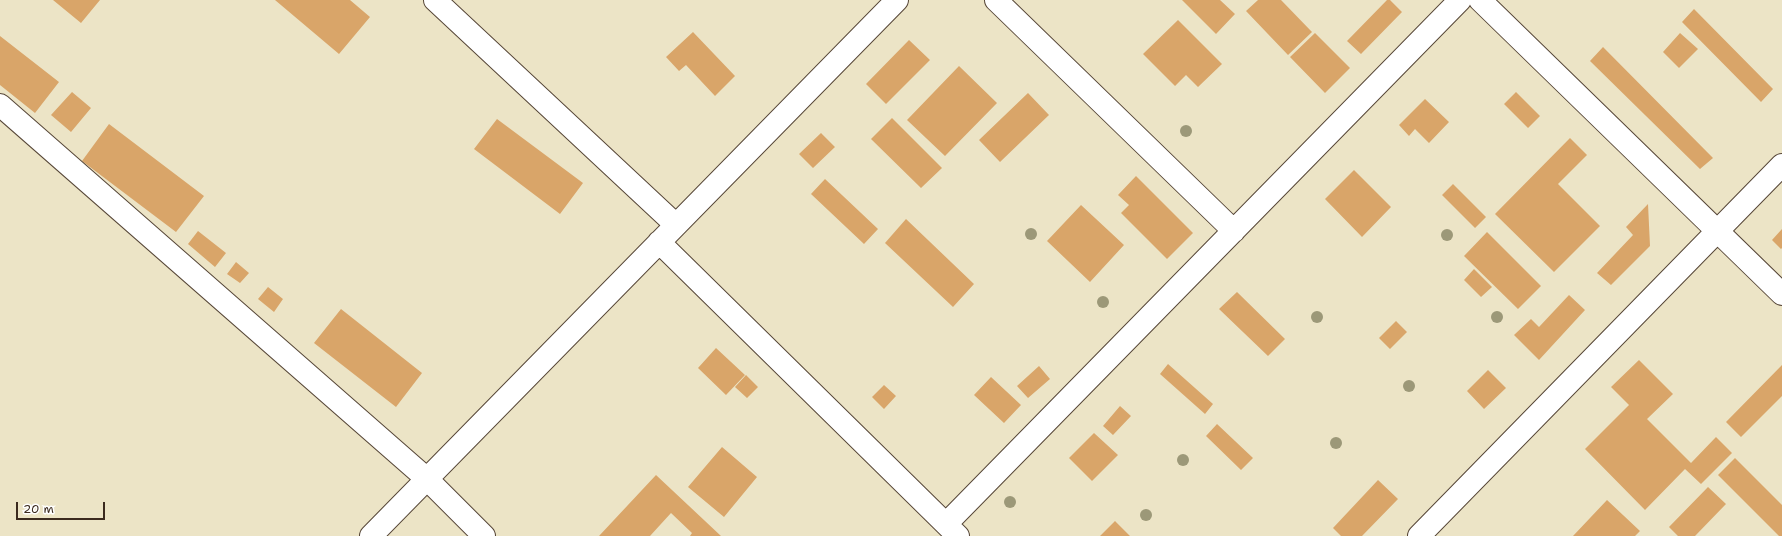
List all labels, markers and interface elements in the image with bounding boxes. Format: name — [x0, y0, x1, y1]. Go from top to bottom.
scale bar — [18, 494, 107, 520]
text: 20 m — [23, 501, 54, 517]

